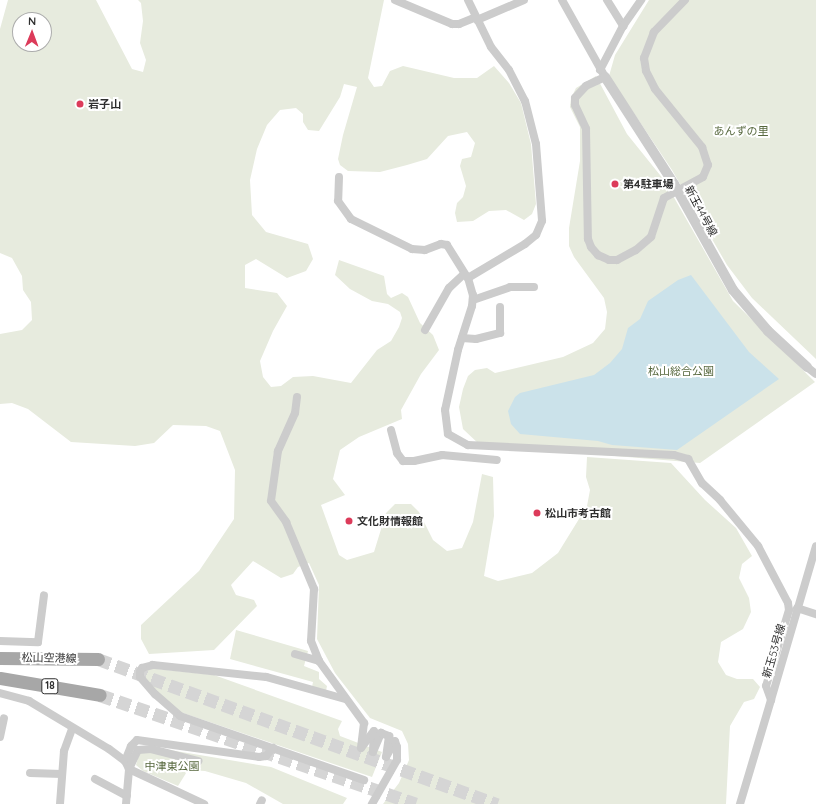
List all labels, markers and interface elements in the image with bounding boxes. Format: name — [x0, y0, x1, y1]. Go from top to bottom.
north arrow — [12, 12, 52, 52]
text: N — [28, 14, 36, 28]
place label: 岩子山 — [88, 97, 121, 111]
marker: 岩子山 — [75, 99, 85, 109]
park label: あんずの里 — [714, 124, 768, 138]
place label: 第4駐車場 — [623, 177, 673, 191]
marker: 第4駐車場 — [610, 179, 620, 189]
street label: 新玉44号線 — [682, 183, 720, 239]
park label: 松山総合公園 — [648, 364, 714, 378]
place label: 松山市考古館 — [545, 506, 611, 520]
marker: 松山市考古館 — [532, 508, 542, 518]
place label: 文化財情報館 — [357, 514, 423, 528]
marker: 文化財情報館 — [344, 516, 354, 526]
street label: 新玉53号線 — [760, 622, 788, 680]
street label: 松山空港線 — [21, 651, 77, 665]
road number: 18 — [41, 678, 59, 694]
park label: 中津東公園 — [145, 759, 199, 773]

